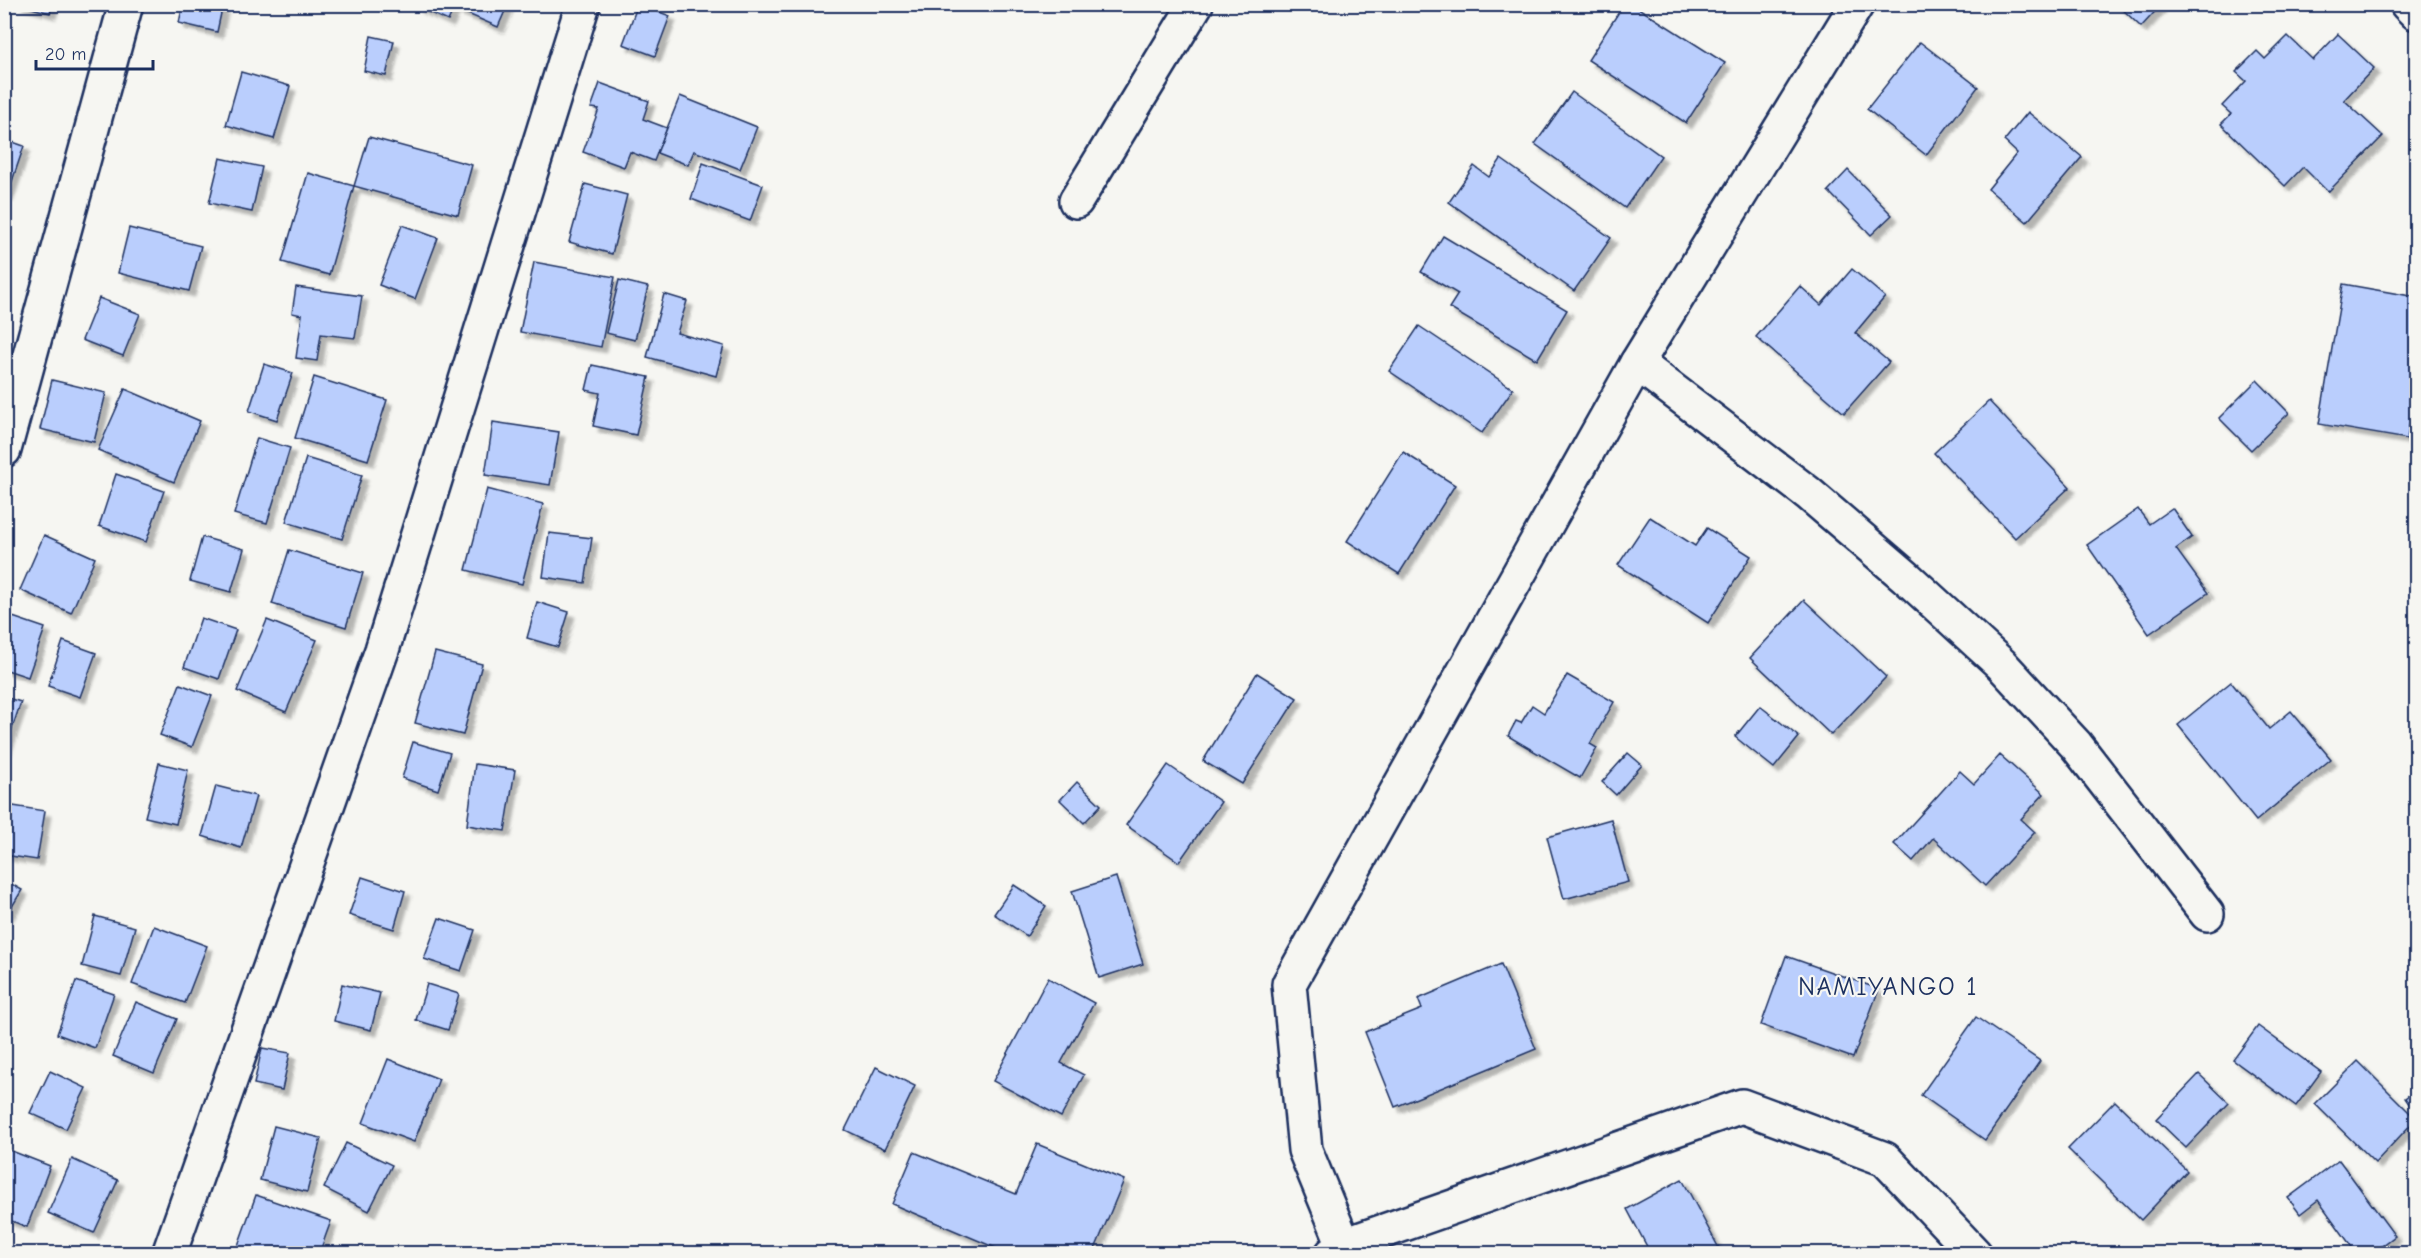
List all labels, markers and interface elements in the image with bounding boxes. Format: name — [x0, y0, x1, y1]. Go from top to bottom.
scale bar — [36, 33, 153, 71]
text: 20 m — [45, 44, 86, 65]
district label: NAMIYANGO 1 — [1798, 972, 1978, 1002]

